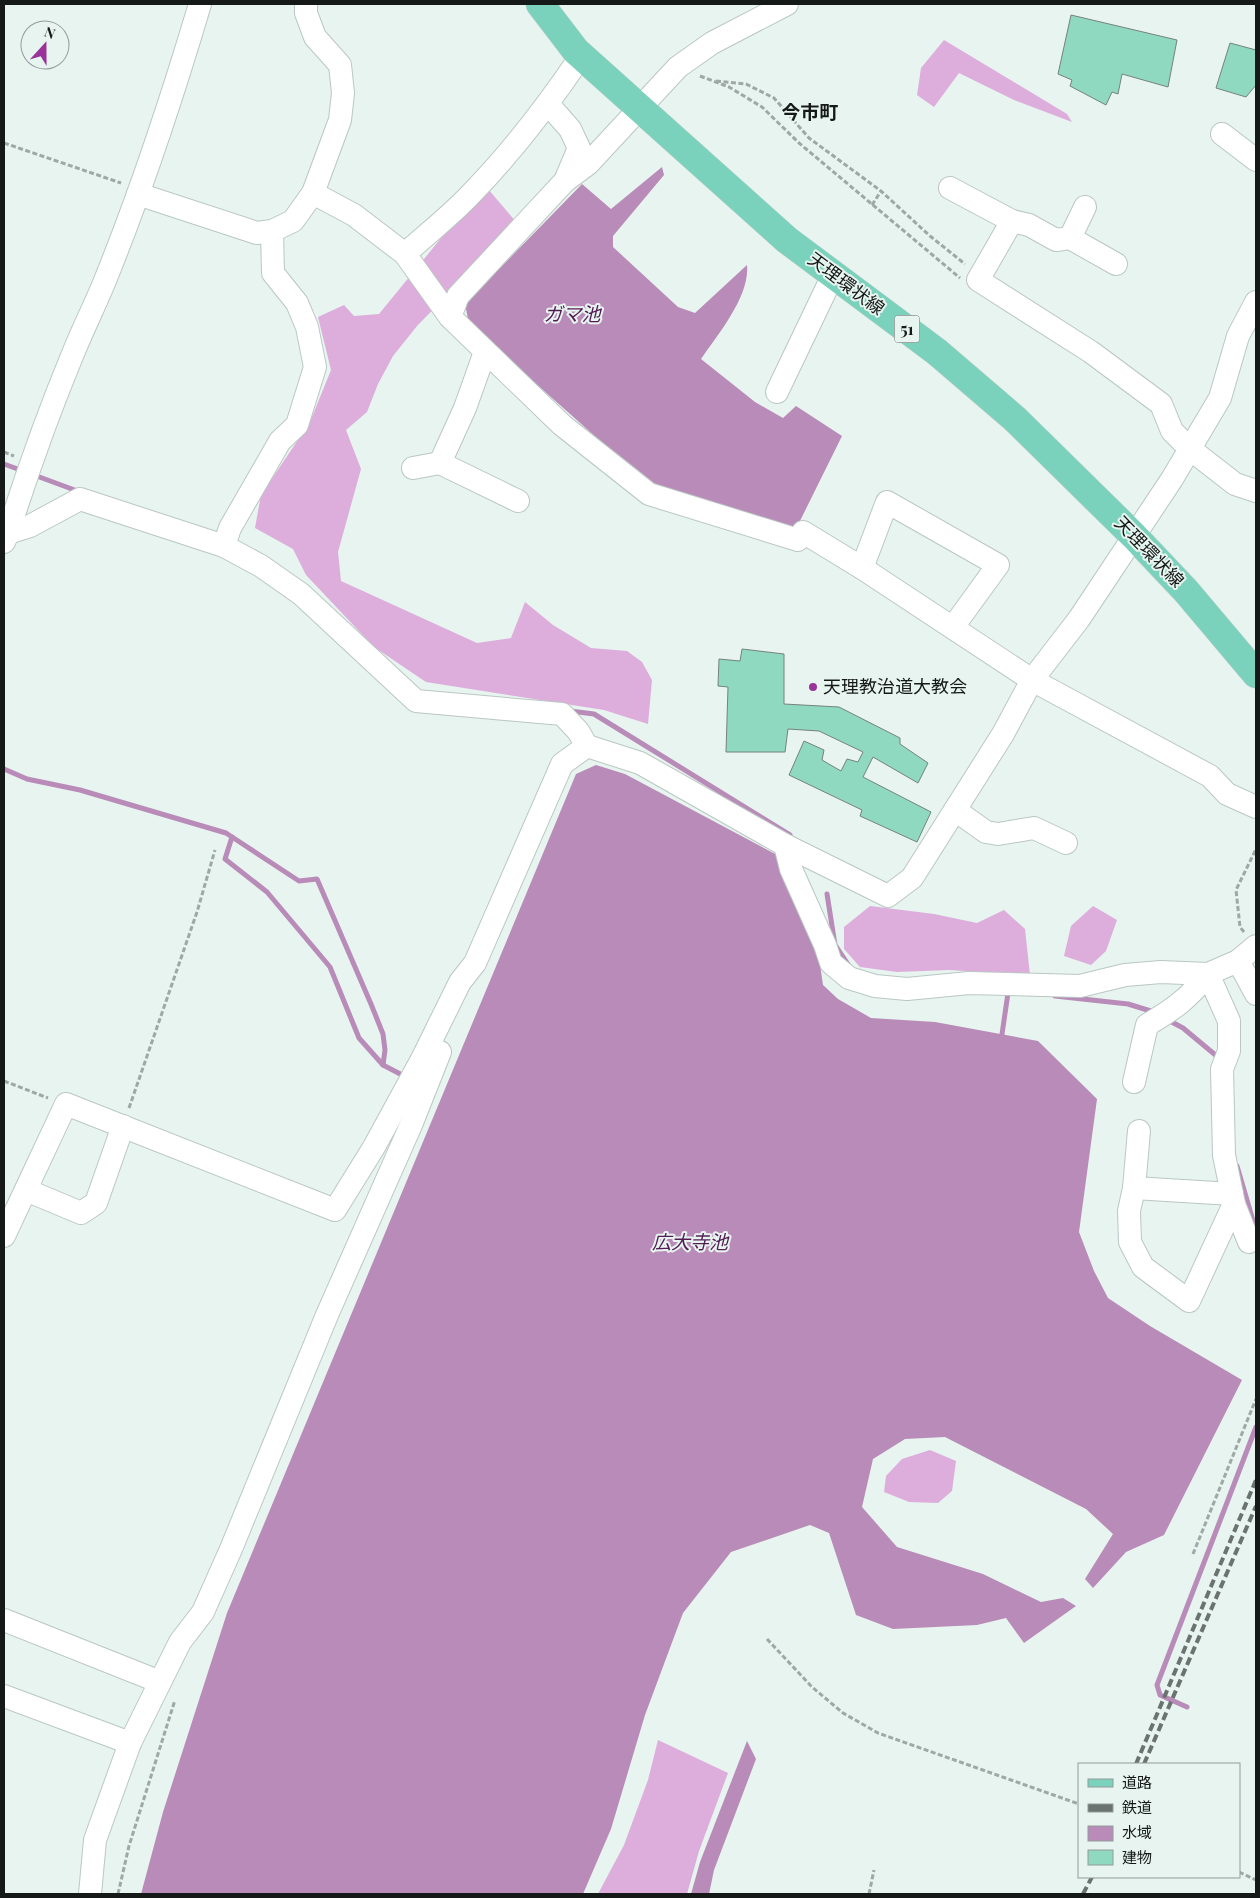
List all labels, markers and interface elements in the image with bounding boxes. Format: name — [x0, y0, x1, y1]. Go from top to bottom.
north arrow — [20, 20, 70, 70]
text: N — [42, 22, 58, 43]
district label: 今市町 — [781, 98, 839, 124]
street label: 天理環状線 — [803, 247, 890, 320]
water label: ガマ池 — [543, 300, 602, 326]
road number: 51 — [894, 316, 920, 342]
street label: 天理環状線 — [1110, 511, 1190, 592]
place label: 天理教治道大教会 — [823, 674, 967, 698]
marker: 天理教治道大教会 — [807, 681, 819, 693]
water label: 広大寺池 — [652, 1228, 730, 1254]
legend — [1078, 1763, 1240, 1878]
text: 道路 — [1122, 1772, 1152, 1792]
text: 鉄道 — [1122, 1797, 1152, 1817]
text: 水域 — [1122, 1822, 1152, 1842]
text: 建物 — [1122, 1847, 1152, 1867]

